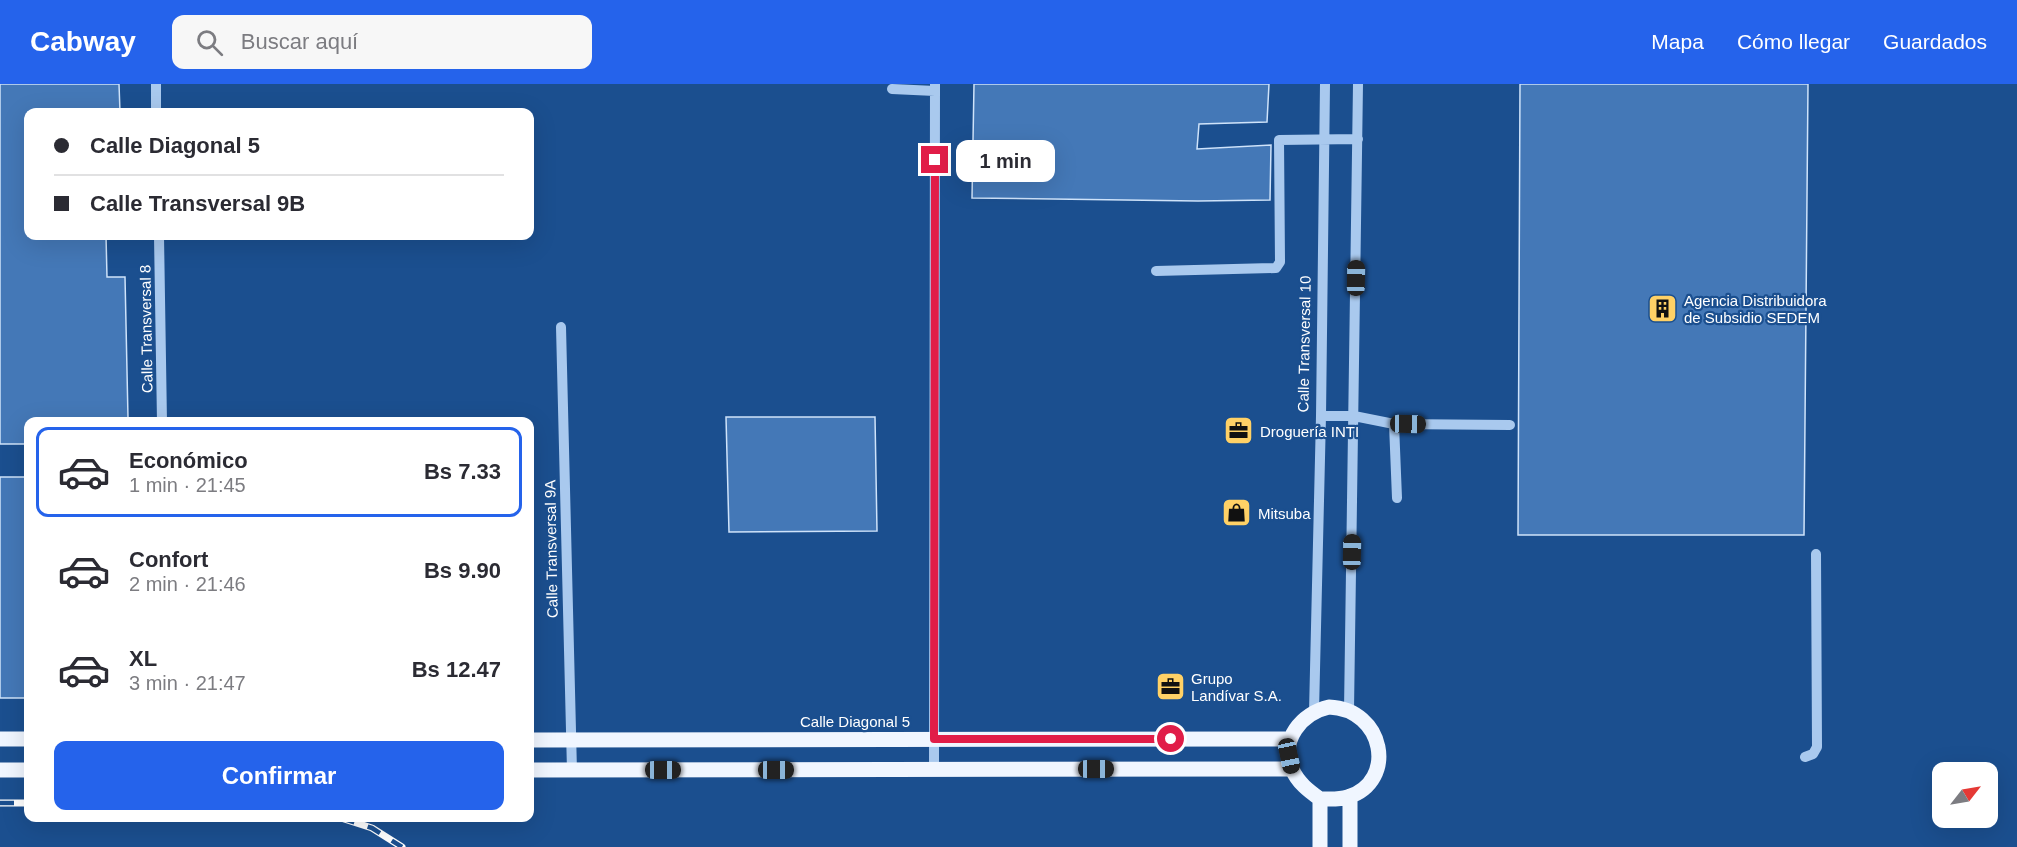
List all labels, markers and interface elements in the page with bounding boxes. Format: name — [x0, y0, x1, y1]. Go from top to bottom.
search box — [172, 15, 592, 69]
text: Cabway — [30, 26, 136, 57]
icon: search — [193, 26, 226, 59]
text: Buscar aquí — [241, 29, 358, 54]
text: Mapa — [1651, 30, 1704, 53]
text: Cómo llegar — [1737, 30, 1850, 53]
text: Guardados — [1883, 30, 1987, 53]
text: Calle Diagonal 5 — [90, 133, 260, 158]
callout: 1 min — [956, 139, 1055, 181]
route end — [921, 146, 948, 173]
text: 1 min — [979, 150, 1032, 172]
text: Calle Transversal 9B — [90, 191, 305, 216]
car — [1347, 260, 1365, 296]
street label: Calle Transversal 8 — [136, 265, 156, 393]
street label: Calle Transversal 10 — [1294, 275, 1314, 413]
place label: Agencia Distribuidora de Subsidio SEDEM — [1684, 292, 1827, 326]
building icon: Agencia Distribuidora de Subsidio SEDEM — [1647, 293, 1679, 325]
office icon: Droguería INTI — [1223, 415, 1255, 447]
car — [1390, 415, 1426, 433]
place label: Droguería INTI — [1260, 423, 1359, 440]
icon: car — [57, 445, 111, 499]
text: Económico — [129, 448, 248, 473]
text: Bs 7.33 — [424, 459, 501, 484]
text: 1 min · 21:45 — [129, 474, 246, 496]
street label: Calle Transversal 9A — [541, 480, 561, 618]
shop icon: Mitsuba — [1221, 497, 1253, 529]
place label: Mitsuba — [1258, 505, 1311, 522]
car — [1343, 534, 1361, 570]
icon: car — [57, 544, 111, 598]
text: Confort — [129, 547, 208, 572]
text: Bs 9.90 — [424, 558, 501, 583]
text: 2 min · 21:46 — [129, 573, 246, 595]
icon: car — [57, 643, 111, 697]
text: XL — [129, 646, 157, 671]
text: Bs 12.47 — [412, 657, 501, 682]
place label: Grupo Landívar S.A. — [1191, 670, 1282, 704]
office icon: Grupo Landívar S.A. — [1154, 671, 1186, 703]
text: 3 min · 21:47 — [129, 672, 246, 694]
street label: Calle Diagonal 5 — [800, 713, 910, 730]
route start — [1157, 725, 1184, 752]
car — [1276, 737, 1302, 775]
button: Confirmar — [54, 741, 504, 810]
car — [1078, 760, 1114, 778]
car — [645, 761, 681, 779]
car — [758, 761, 794, 779]
north arrow — [1932, 762, 1998, 828]
map controls — [1932, 762, 1998, 828]

